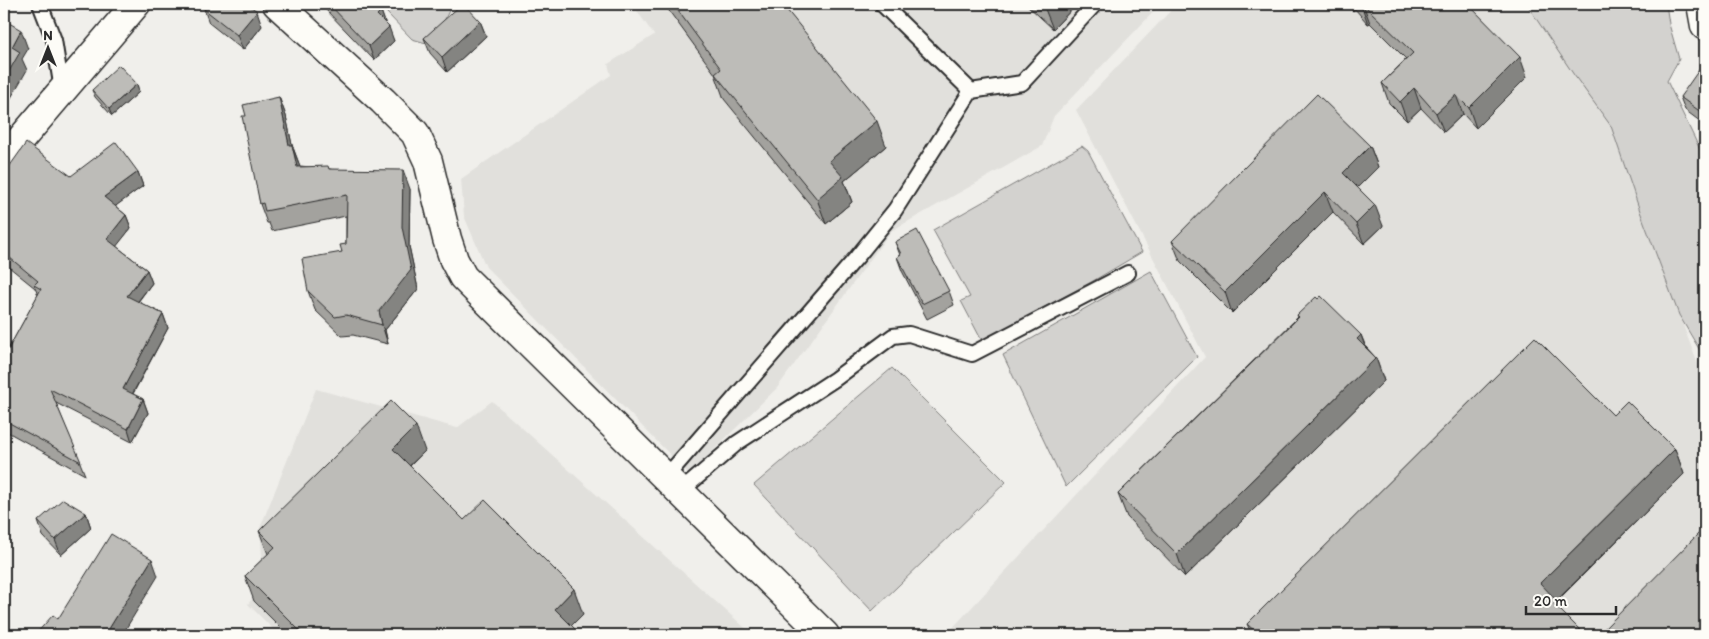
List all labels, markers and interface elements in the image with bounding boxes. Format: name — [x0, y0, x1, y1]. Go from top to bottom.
north arrow — [22, 22, 72, 72]
text: N — [43, 27, 53, 44]
scale bar — [1526, 584, 1616, 616]
text: 20 m — [1534, 592, 1568, 610]

